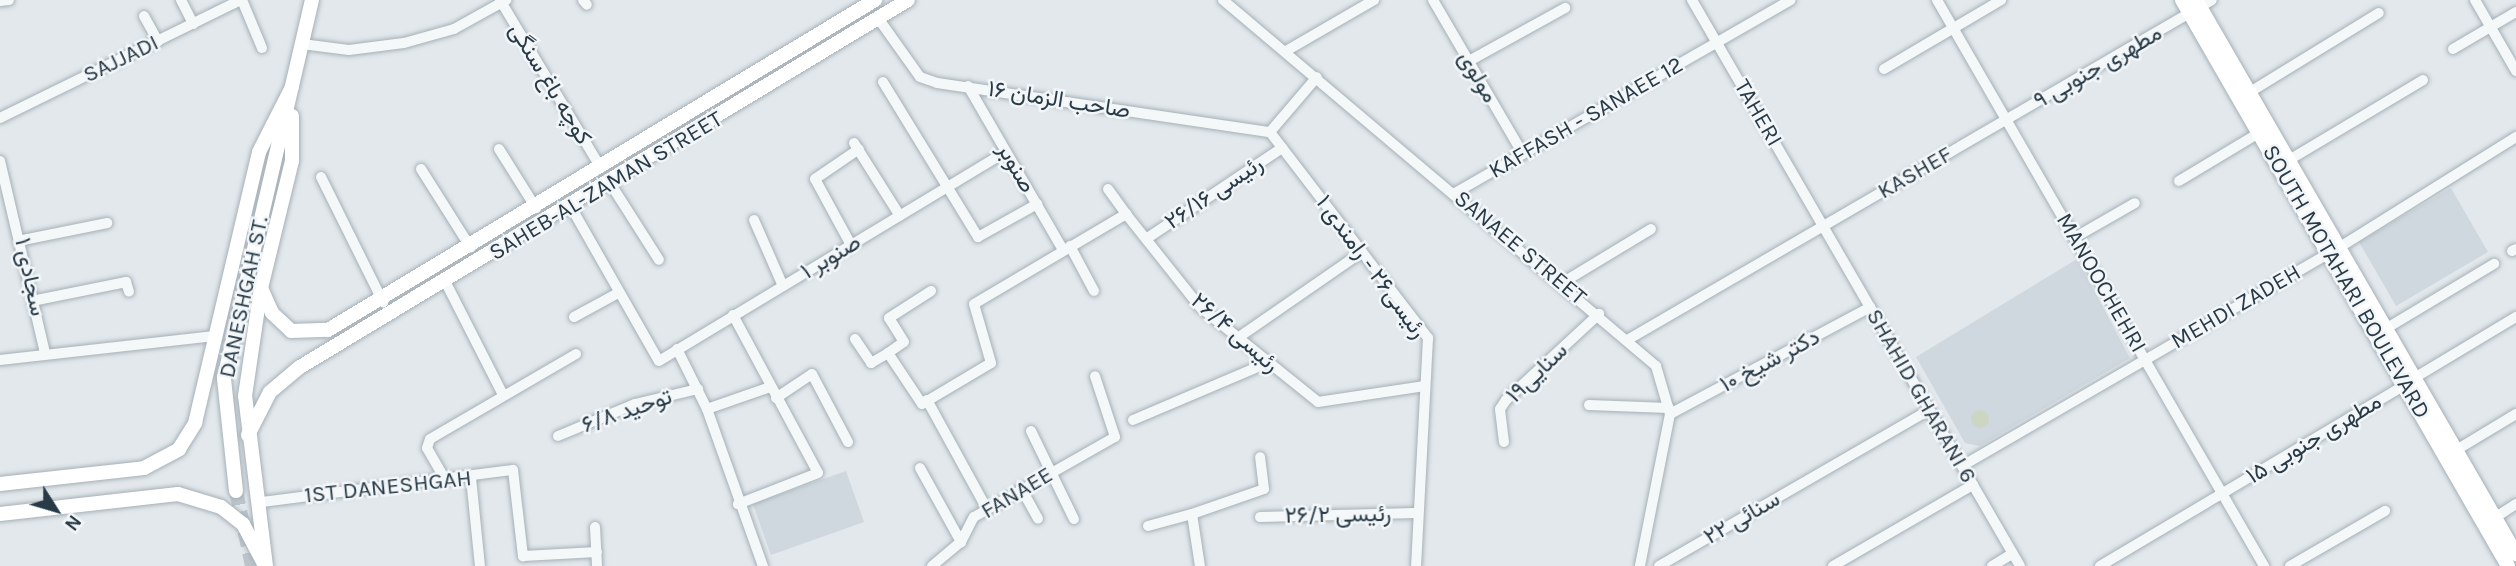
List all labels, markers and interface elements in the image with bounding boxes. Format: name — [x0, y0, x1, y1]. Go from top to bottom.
street label: کوچه باغ سنگی — [503, 18, 597, 150]
street label: مطهری جنوبی ۹ — [2029, 19, 2167, 115]
street label: SAJJADI — [79, 29, 163, 89]
street label: مولوی — [1452, 46, 1504, 108]
street label: KAFFASH - SANAEE 12 — [1484, 51, 1688, 185]
street label: صاحب الزمان ۱۶ — [986, 75, 1132, 125]
street label: TAHERI — [1728, 75, 1788, 151]
street label: SAHEB-AL-ZAMAN STREET — [484, 105, 728, 267]
street label: صنوبر — [991, 138, 1041, 198]
street label: SOUTH MOTAHARI BOULEVARD — [2256, 140, 2436, 424]
street label: KASHEF — [1873, 141, 1957, 205]
street label: رئیسی ۲۶/۱۶ — [1160, 150, 1268, 236]
street label: SANAEE STREET — [1448, 185, 1592, 311]
street label: رئیسی۲۶ - رامندی ۱ — [1310, 190, 1432, 344]
street label: MANOOCHEHRI — [2050, 208, 2152, 358]
street label: DANESHGAH ST. — [213, 214, 275, 380]
street label: صنوبر ۱ — [796, 228, 866, 286]
street label: سجادی ۱ — [8, 235, 52, 319]
street label: MEHDI ZADEH — [2166, 259, 2306, 355]
street label: رئیسی ۲۶/۴ — [1185, 287, 1285, 379]
street label: SHAHID GHARANI 6 — [1860, 304, 1982, 488]
street label: دکتر شیخ ۱۰ — [1715, 323, 1825, 399]
street label: سنایی۱۹ — [1500, 337, 1574, 409]
street label: توحید ۶/۸ — [578, 383, 676, 439]
street label: مطهری جنوبی ۱۵ — [2241, 388, 2387, 490]
street label: FANAEE — [976, 461, 1058, 525]
street label: 1ST DANESHGAH — [303, 464, 473, 510]
north arrow — [21, 475, 91, 545]
street label: سنائی ۲۲ — [1699, 485, 1785, 551]
street label: رئیسی ۲۶/۲ — [1284, 500, 1392, 530]
text: N — [60, 511, 86, 535]

